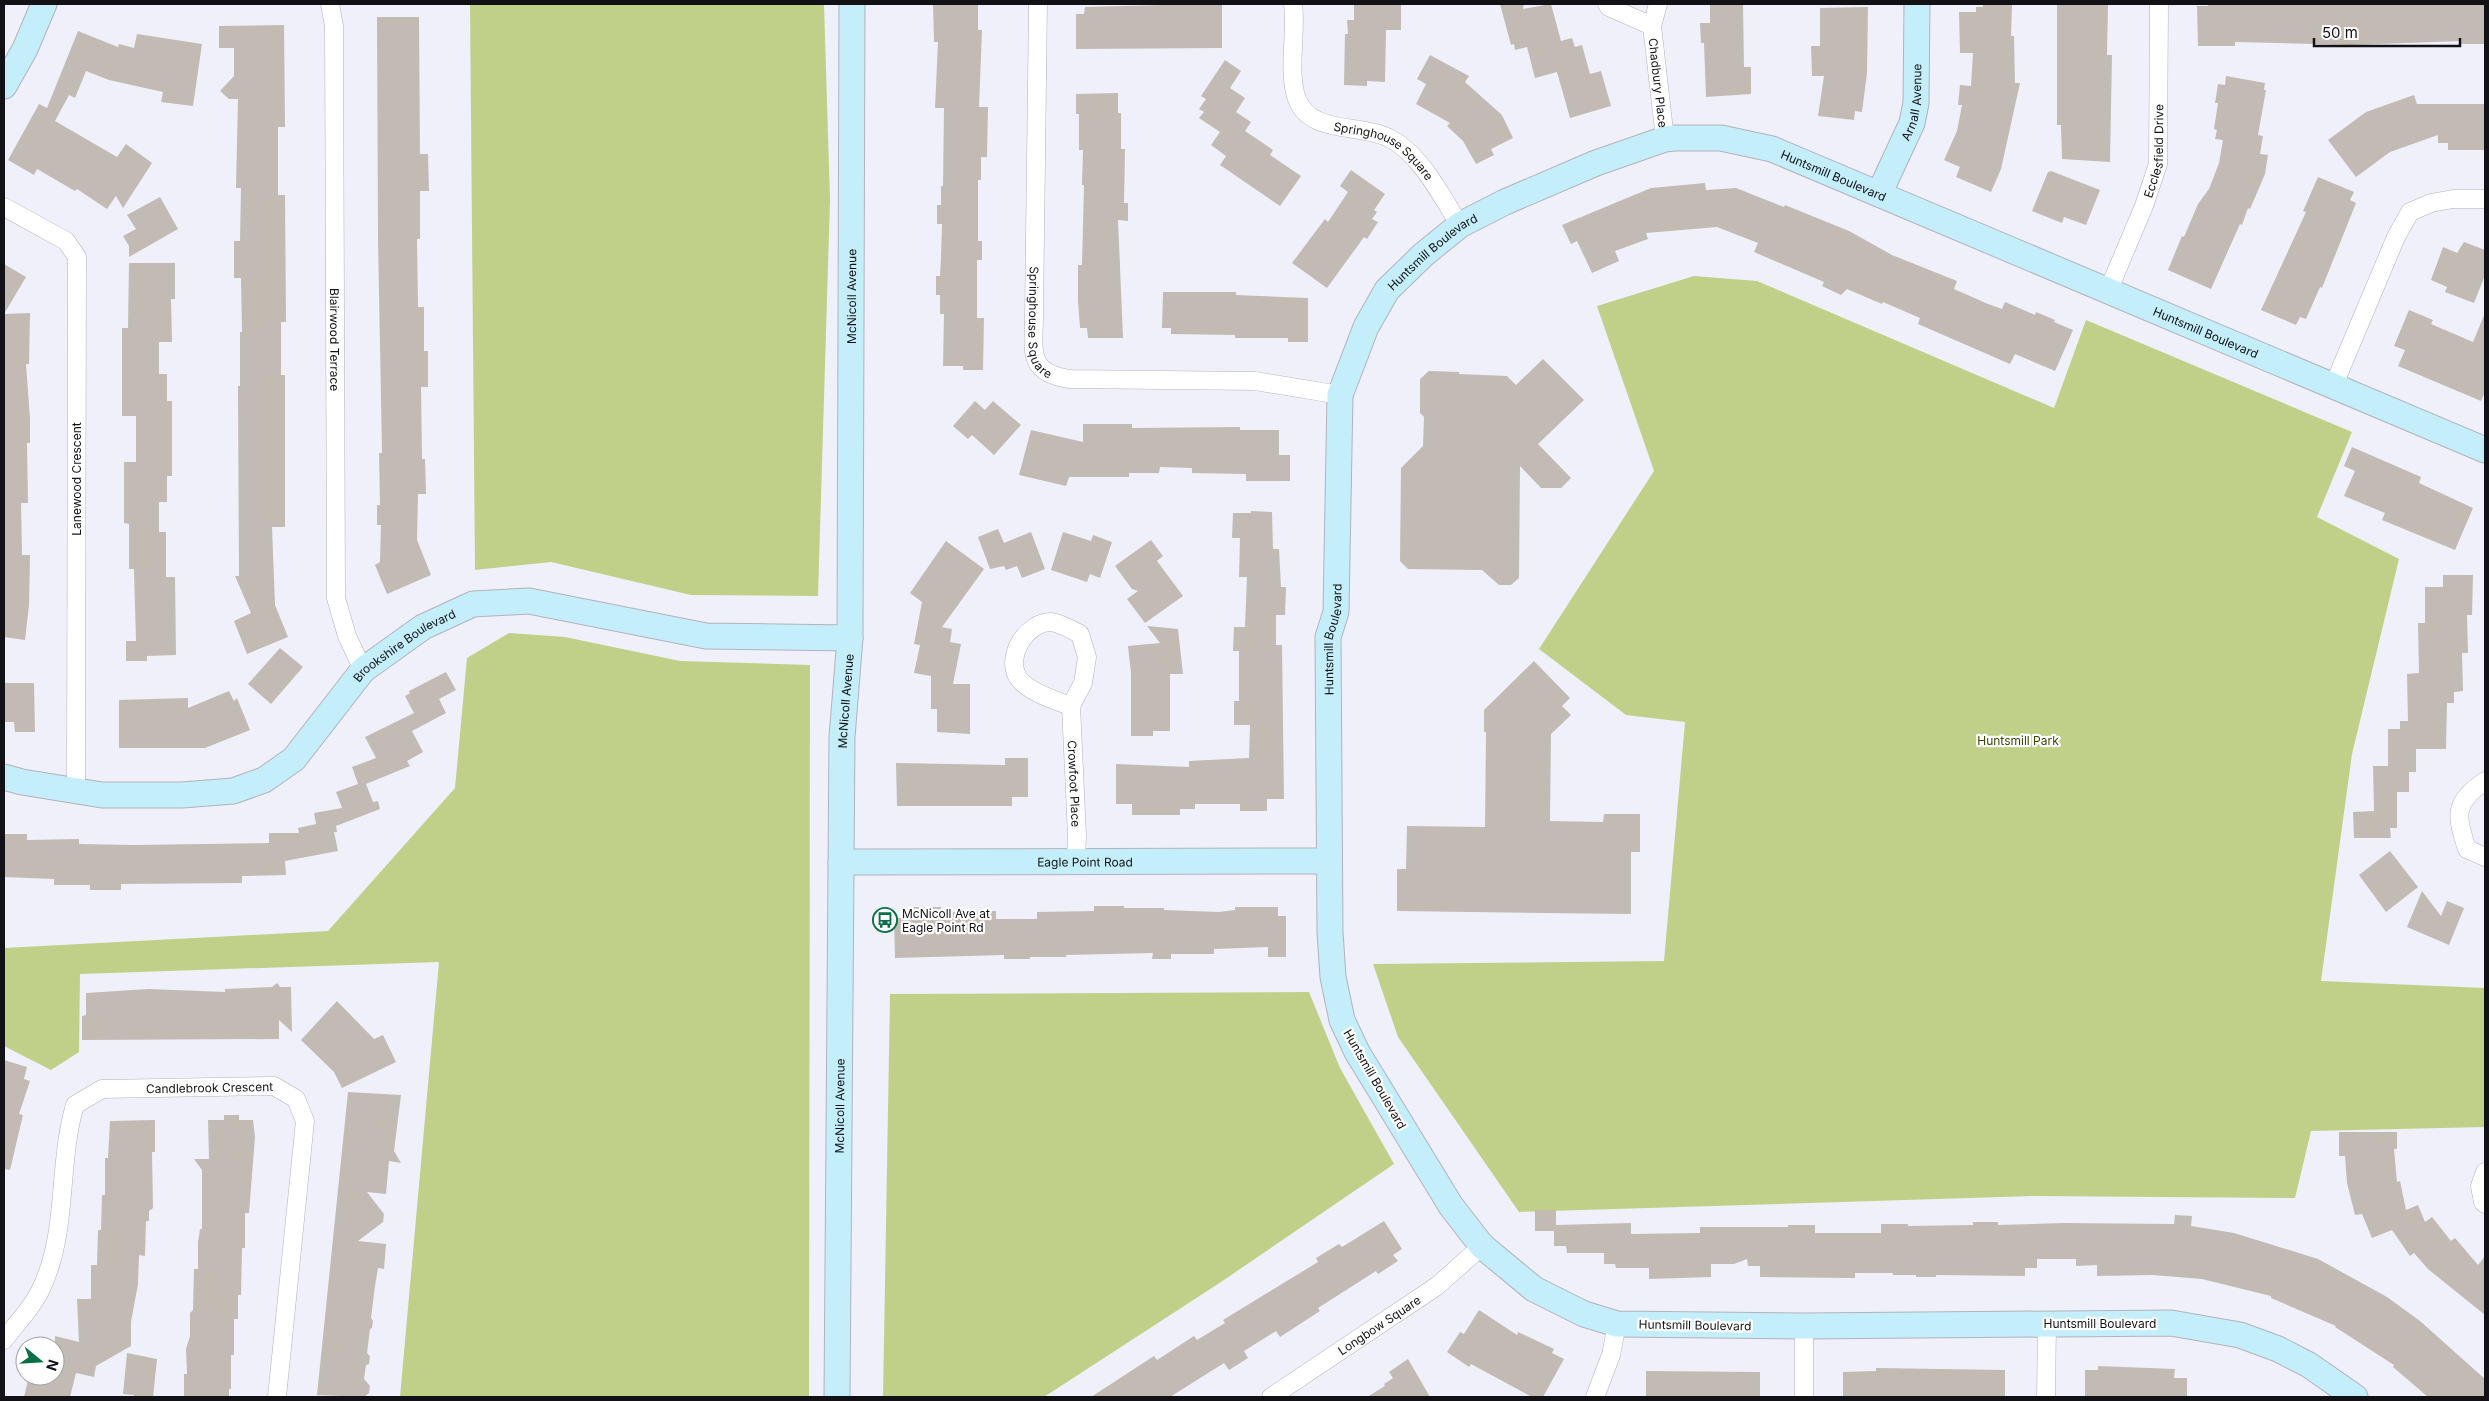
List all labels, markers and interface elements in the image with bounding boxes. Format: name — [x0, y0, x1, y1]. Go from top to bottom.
scale bar — [2314, 15, 2460, 47]
text: 50 m — [2322, 23, 2358, 42]
street label: Chadbury Place — [1646, 37, 1671, 129]
street label: Arnall Avenue — [1897, 64, 1924, 143]
street label: Ecclesfield Drive — [2140, 104, 2166, 200]
street label: Springhouse Square — [1332, 118, 1437, 183]
street label: Huntsmill Boulevard — [1779, 146, 1889, 204]
street label: Huntsmill Boulevard — [1384, 210, 1480, 293]
street label: McNicoll Avenue — [843, 249, 859, 344]
street label: Springhouse Square — [1026, 266, 1055, 381]
street label: Blairwood Terrace — [327, 288, 343, 391]
street label: Huntsmill Boulevard — [2151, 303, 2261, 361]
street label: Lanewood Crescent — [69, 422, 84, 536]
street label: Huntsmill Boulevard — [1320, 583, 1344, 695]
street label: Brookshire Boulevard — [349, 606, 458, 685]
street label: McNicoll Avenue — [834, 653, 856, 749]
park label: Huntsmill Park — [1977, 733, 2059, 748]
street label: Crowfoot Place — [1065, 740, 1084, 827]
street label: Eagle Point Road — [1037, 854, 1133, 869]
place label: McNicoll Ave at Eagle Point Rd — [902, 906, 990, 935]
bus stop icon: McNicoll Ave at Eagle Point Rd — [872, 907, 898, 933]
street label: Huntsmill Boulevard — [1340, 1026, 1410, 1132]
street label: McNicoll Avenue — [831, 1058, 847, 1154]
street label: Candlebrook Crescent — [146, 1079, 273, 1096]
street label: Longbow Square — [1335, 1292, 1423, 1358]
street label: Huntsmill Boulevard — [2044, 1316, 2156, 1331]
street label: Huntsmill Boulevard — [1638, 1317, 1752, 1333]
north arrow — [15, 1336, 65, 1386]
text: N — [43, 1357, 63, 1373]

